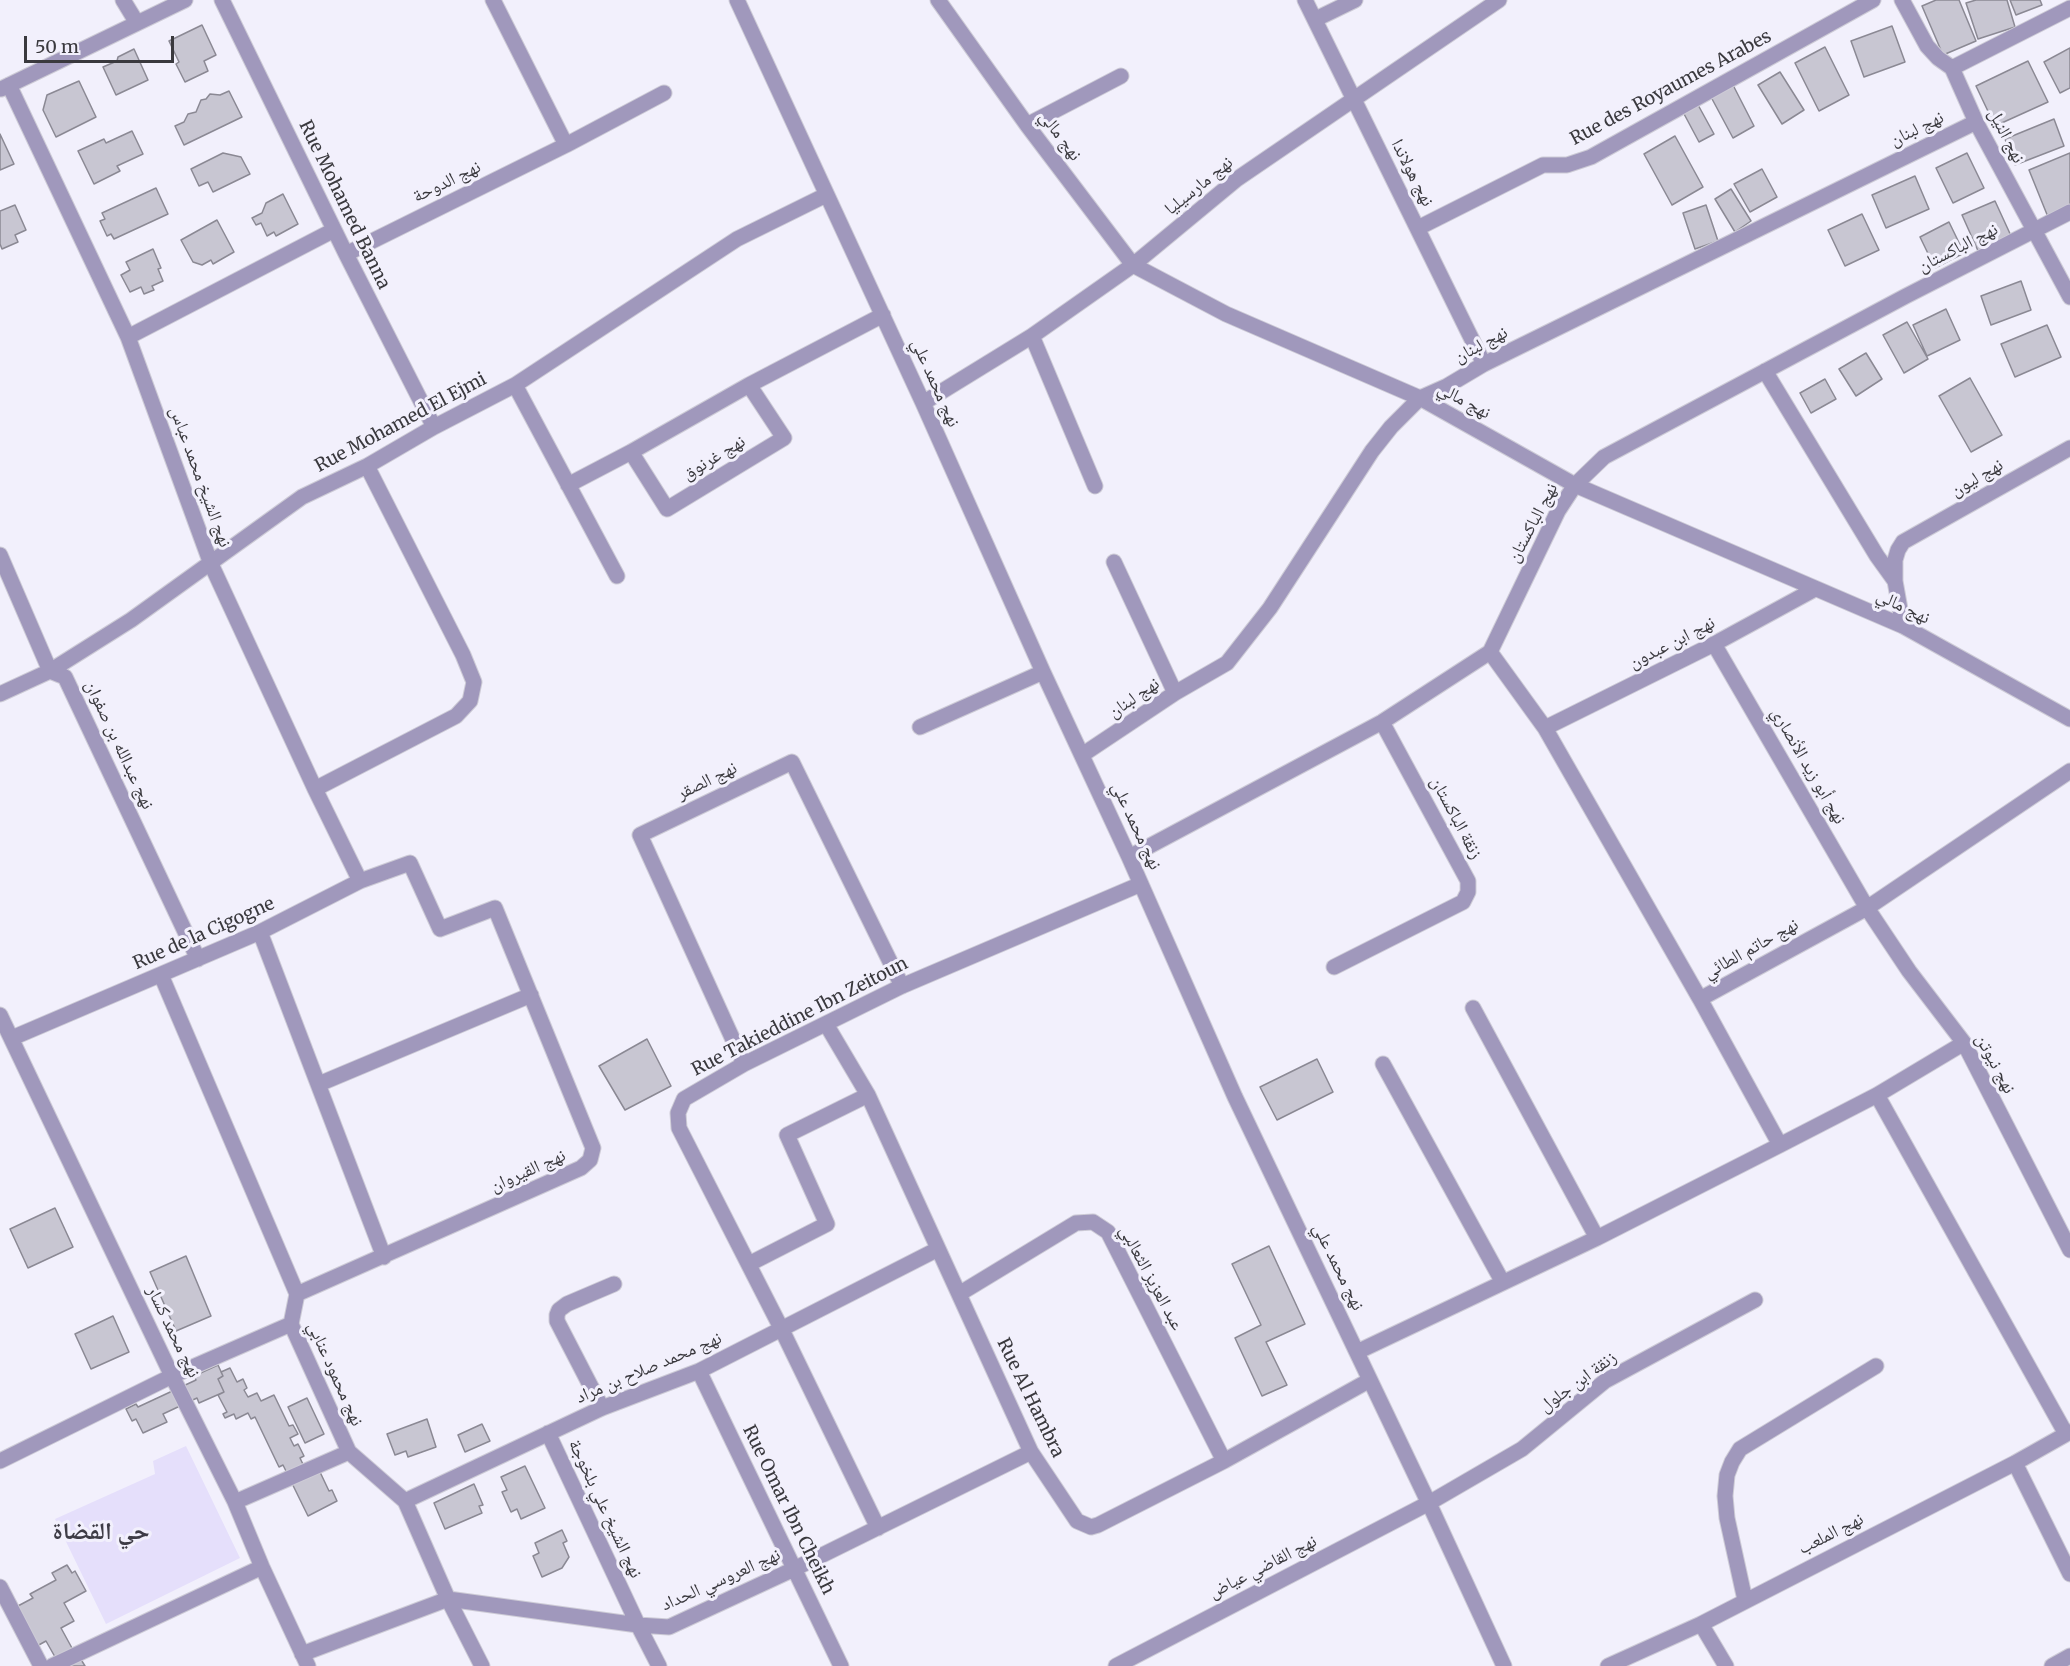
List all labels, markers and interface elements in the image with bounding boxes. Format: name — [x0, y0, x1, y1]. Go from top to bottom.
scale bar — [27, 24, 177, 62]
street label: Rue des Royaumes Arabes — [1567, 26, 1775, 150]
text: 50 m — [35, 35, 79, 58]
street label: نهج النيل — [1983, 105, 2029, 167]
street label: نهج مالي — [1034, 107, 1086, 165]
street label: نهج لبنان — [1886, 107, 1948, 151]
street label: Rue Mohamed Banna — [294, 117, 394, 293]
street label: نهج هولاندا — [1386, 136, 1438, 210]
street label: نهج مارسيليا — [1161, 152, 1237, 220]
street label: نهج الدوحة — [410, 156, 484, 208]
street label: نهج الباكستان — [1914, 219, 2002, 277]
street label: نهج لبنان — [1451, 322, 1511, 368]
street label: نهج محمد علي — [906, 336, 964, 430]
street label: Rue Mohamed El Ejmi — [312, 369, 490, 477]
street label: نهج مالي — [1434, 378, 1494, 424]
street label: نهج الشيخ محمد عباس — [164, 404, 236, 550]
street label: نهج غرنوق — [679, 431, 749, 485]
street label: نهج ليون — [1947, 454, 2007, 502]
street label: نهج الباكستان — [1503, 480, 1563, 566]
street label: نهج مالي — [1873, 585, 1933, 629]
street label: نهج ابن عبدون — [1625, 612, 1719, 674]
street label: نهج لبنان — [1104, 673, 1164, 723]
street label: نهج عبدالله بن صفوان — [80, 677, 158, 813]
street label: نهج أبو زيد الأنصاري — [1766, 704, 1850, 828]
street label: نهج الصقر — [673, 757, 741, 805]
street label: زنقة الباكستان — [1425, 773, 1487, 863]
street label: نهج محمد علي — [1106, 779, 1166, 873]
street label: Rue de la Cigogne — [130, 893, 278, 975]
street label: نهج حاتم الطائي — [1700, 914, 1802, 984]
street label: Rue Takieddine Ibn Zeitoun — [688, 953, 912, 1081]
street label: نهج نيوتن — [1970, 1030, 2020, 1098]
street label: نهج القيروان — [487, 1145, 569, 1197]
street label: نهج محمد علي — [1308, 1220, 1368, 1314]
street label: عبد العزيز الثعالبي — [1114, 1222, 1188, 1334]
street label: نهج محمد كسار — [142, 1283, 204, 1381]
street label: نهج محمود عنابي — [302, 1318, 368, 1430]
street label: نهج محمد صلاح بن مراد — [573, 1328, 725, 1408]
street label: Rue Al Hambra — [992, 1335, 1068, 1461]
street label: زنقة ابن جلول — [1535, 1347, 1621, 1417]
street label: Rue Omar Ibn Cheikh — [738, 1422, 838, 1598]
street label: نهج الشيخ علي بلخوجة — [563, 1436, 647, 1582]
street label: نهج الملعب — [1795, 1508, 1867, 1560]
district label: حي القضاة — [52, 1518, 150, 1546]
street label: نهج القاضي عياض — [1205, 1531, 1321, 1603]
street label: نهج العروسي الحداد — [658, 1544, 784, 1616]

